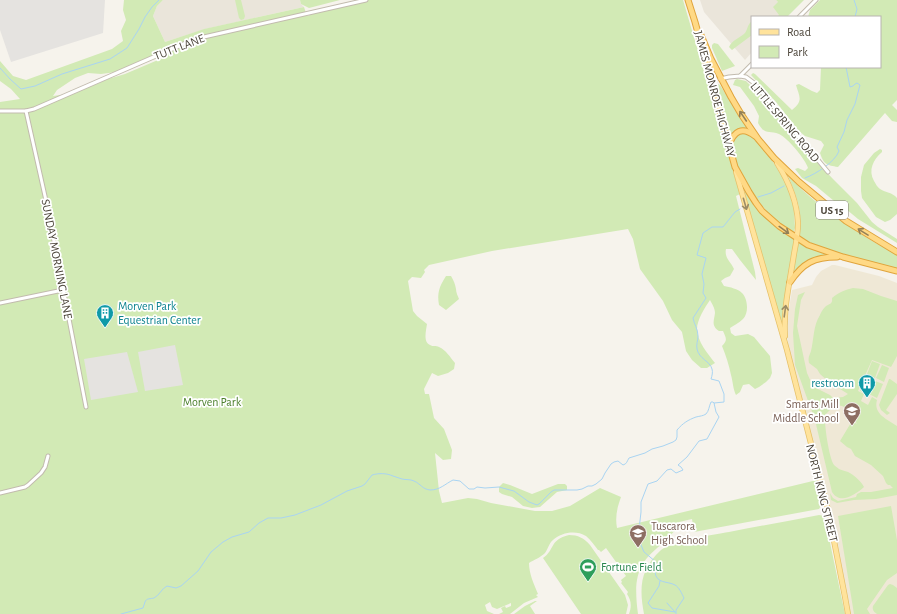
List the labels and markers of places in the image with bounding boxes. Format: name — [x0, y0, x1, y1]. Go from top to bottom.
place label: Morven Park Equestrian Center — [118, 300, 201, 326]
building icon: Morven Park Equestrian Center — [95, 303, 115, 328]
building icon: restroom — [857, 373, 877, 398]
place label: restroom — [811, 377, 854, 389]
place label: Smarts Mill Middle School — [773, 398, 839, 424]
school or university icon: Smarts Mill Middle School — [842, 401, 862, 426]
place label: Tuscarora High School — [651, 520, 707, 546]
school or university icon: Tuscarora High School — [628, 523, 648, 548]
sports icon: Fortune Field — [578, 557, 598, 582]
place label: Fortune Field — [601, 561, 662, 573]

